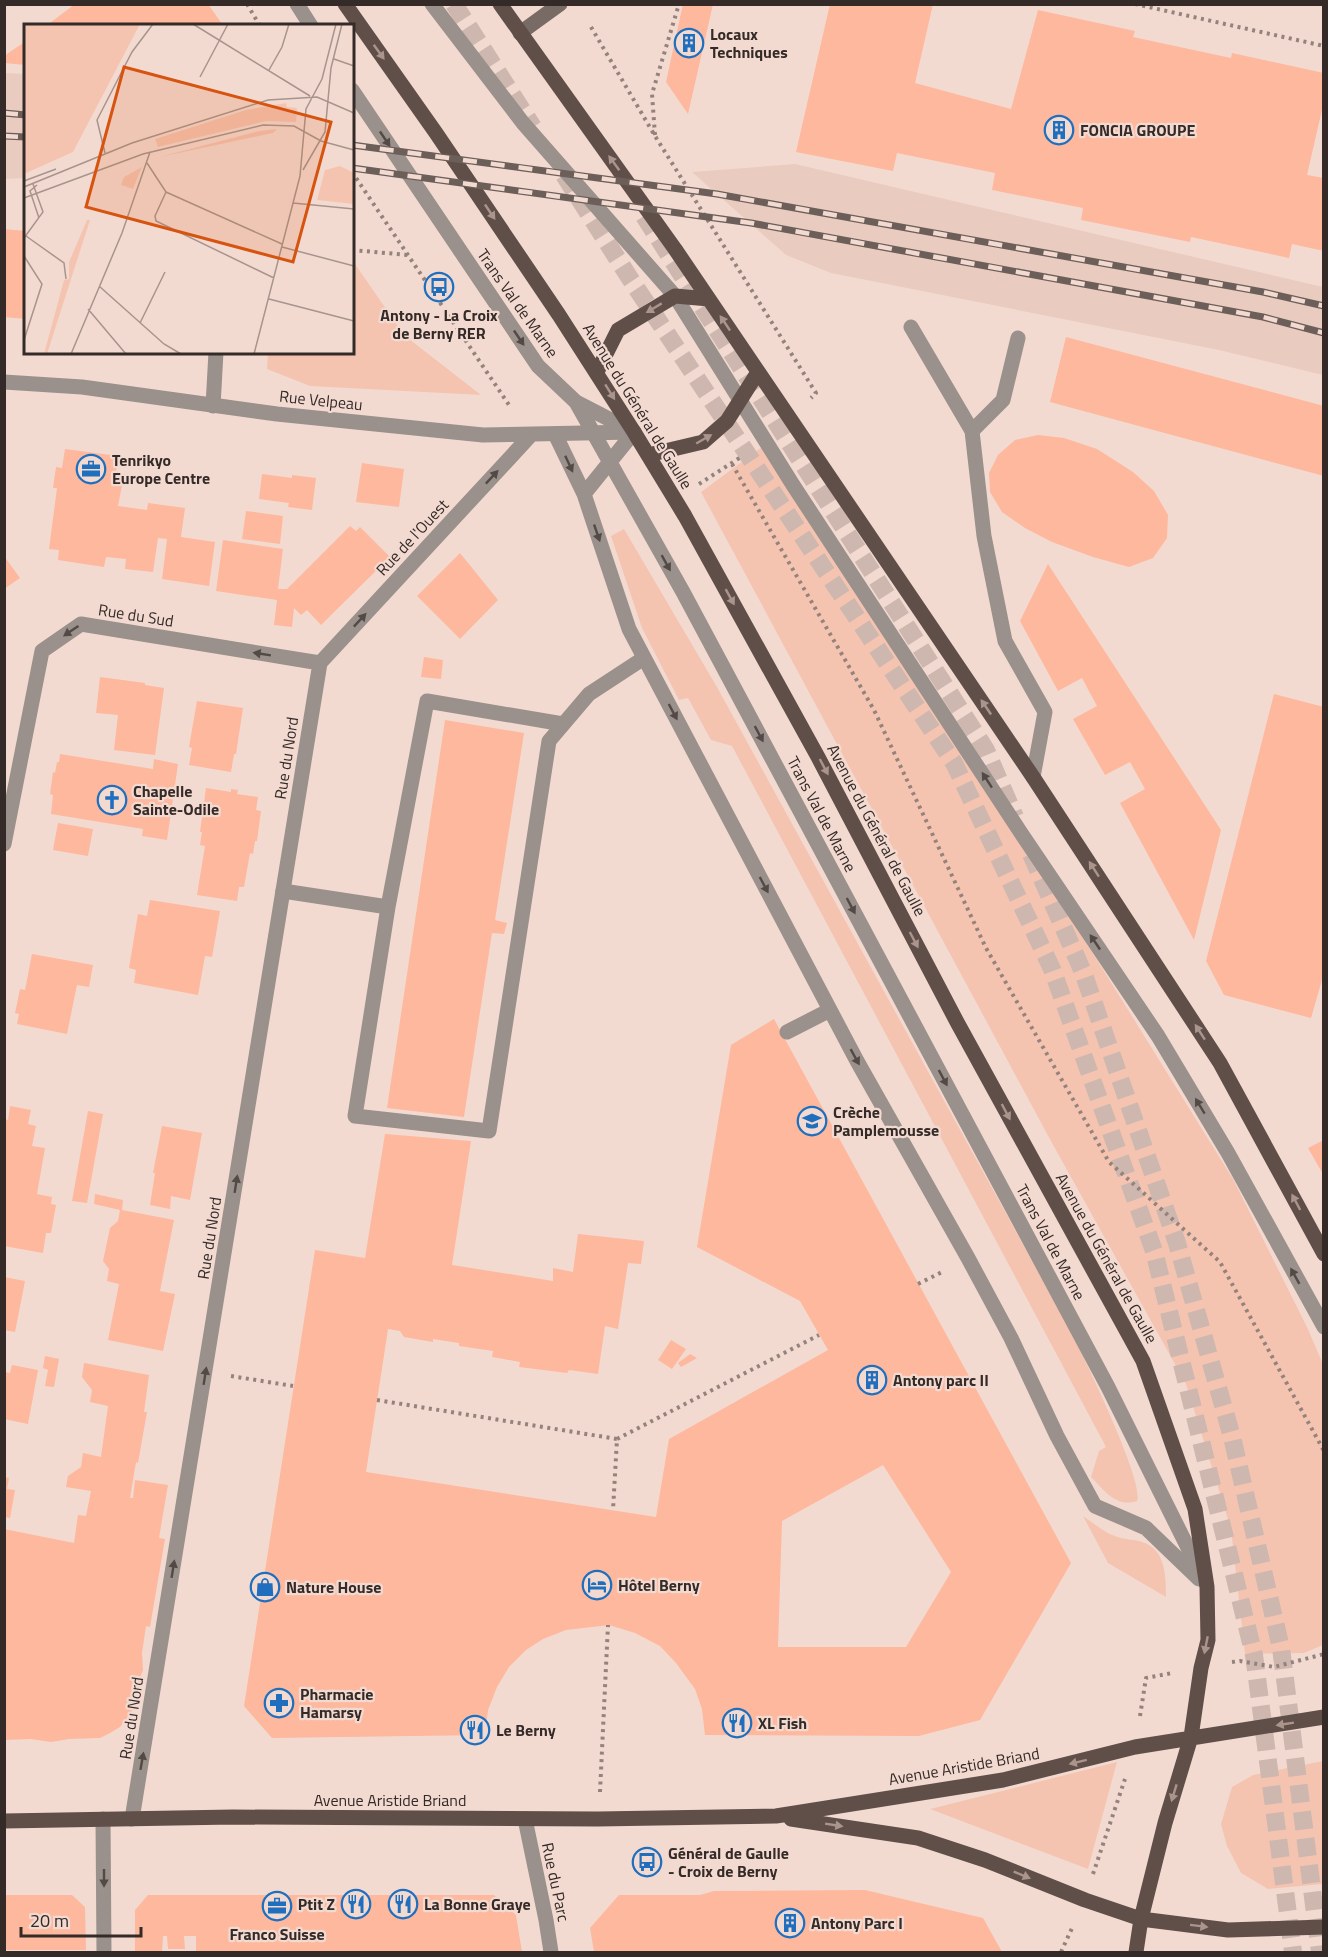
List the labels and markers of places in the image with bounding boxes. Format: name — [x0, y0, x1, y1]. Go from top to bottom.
place label: Locaux Techniques — [710, 22, 788, 64]
building icon: Locaux Techniques — [673, 27, 705, 59]
building icon: FONCIA GROUPE — [1043, 114, 1075, 146]
place label: FONCIA GROUPE — [1080, 118, 1195, 142]
bus stop icon: Antony - La Croix de Berny RER — [423, 271, 455, 303]
place label: Antony - La Croix de Berny RER — [380, 303, 498, 345]
place label: Tenrikyo Europe Centre — [112, 448, 210, 490]
office icon: Tenrikyo Europe Centre — [75, 453, 107, 485]
place label: Chapelle Sainte-Odile — [133, 779, 219, 821]
church icon: Chapelle Sainte-Odile — [96, 784, 128, 816]
place label: Crèche Pamplemousse — [833, 1100, 939, 1142]
school or university icon: Crèche Pamplemousse — [796, 1105, 828, 1137]
building icon: Antony parc II — [856, 1364, 888, 1396]
place label: Antony parc II — [893, 1368, 989, 1392]
hotel icon: Hôtel Berny — [581, 1569, 613, 1601]
shop icon: Nature House — [249, 1571, 281, 1603]
place label: Hôtel Berny — [618, 1573, 700, 1597]
place label: Nature House — [286, 1575, 381, 1599]
place label: Pharmacie Hamarsy — [300, 1682, 373, 1724]
pharmacy icon: Pharmacie Hamarsy — [263, 1687, 295, 1719]
restaurant icon: XL Fish — [721, 1707, 753, 1739]
place label: XL Fish — [758, 1711, 807, 1735]
restaurant icon: Le Berny — [459, 1714, 491, 1746]
place label: Le Berny — [496, 1718, 556, 1742]
place label: Général de Gaulle - Croix de Berny — [668, 1841, 789, 1883]
bus stop icon: Général de Gaulle - Croix de Berny — [631, 1846, 663, 1878]
restaurant icon: Ptit Z — [340, 1888, 372, 1920]
restaurant icon: La Bonne Graye — [387, 1888, 419, 1920]
office icon: Franco Suisse — [261, 1890, 293, 1922]
place label: Ptit Z — [298, 1892, 335, 1916]
place label: La Bonne Graye — [424, 1892, 531, 1916]
building icon: Antony Parc I — [774, 1907, 806, 1939]
place label: Antony Parc I — [811, 1911, 903, 1935]
place label: Franco Suisse — [229, 1922, 325, 1946]

